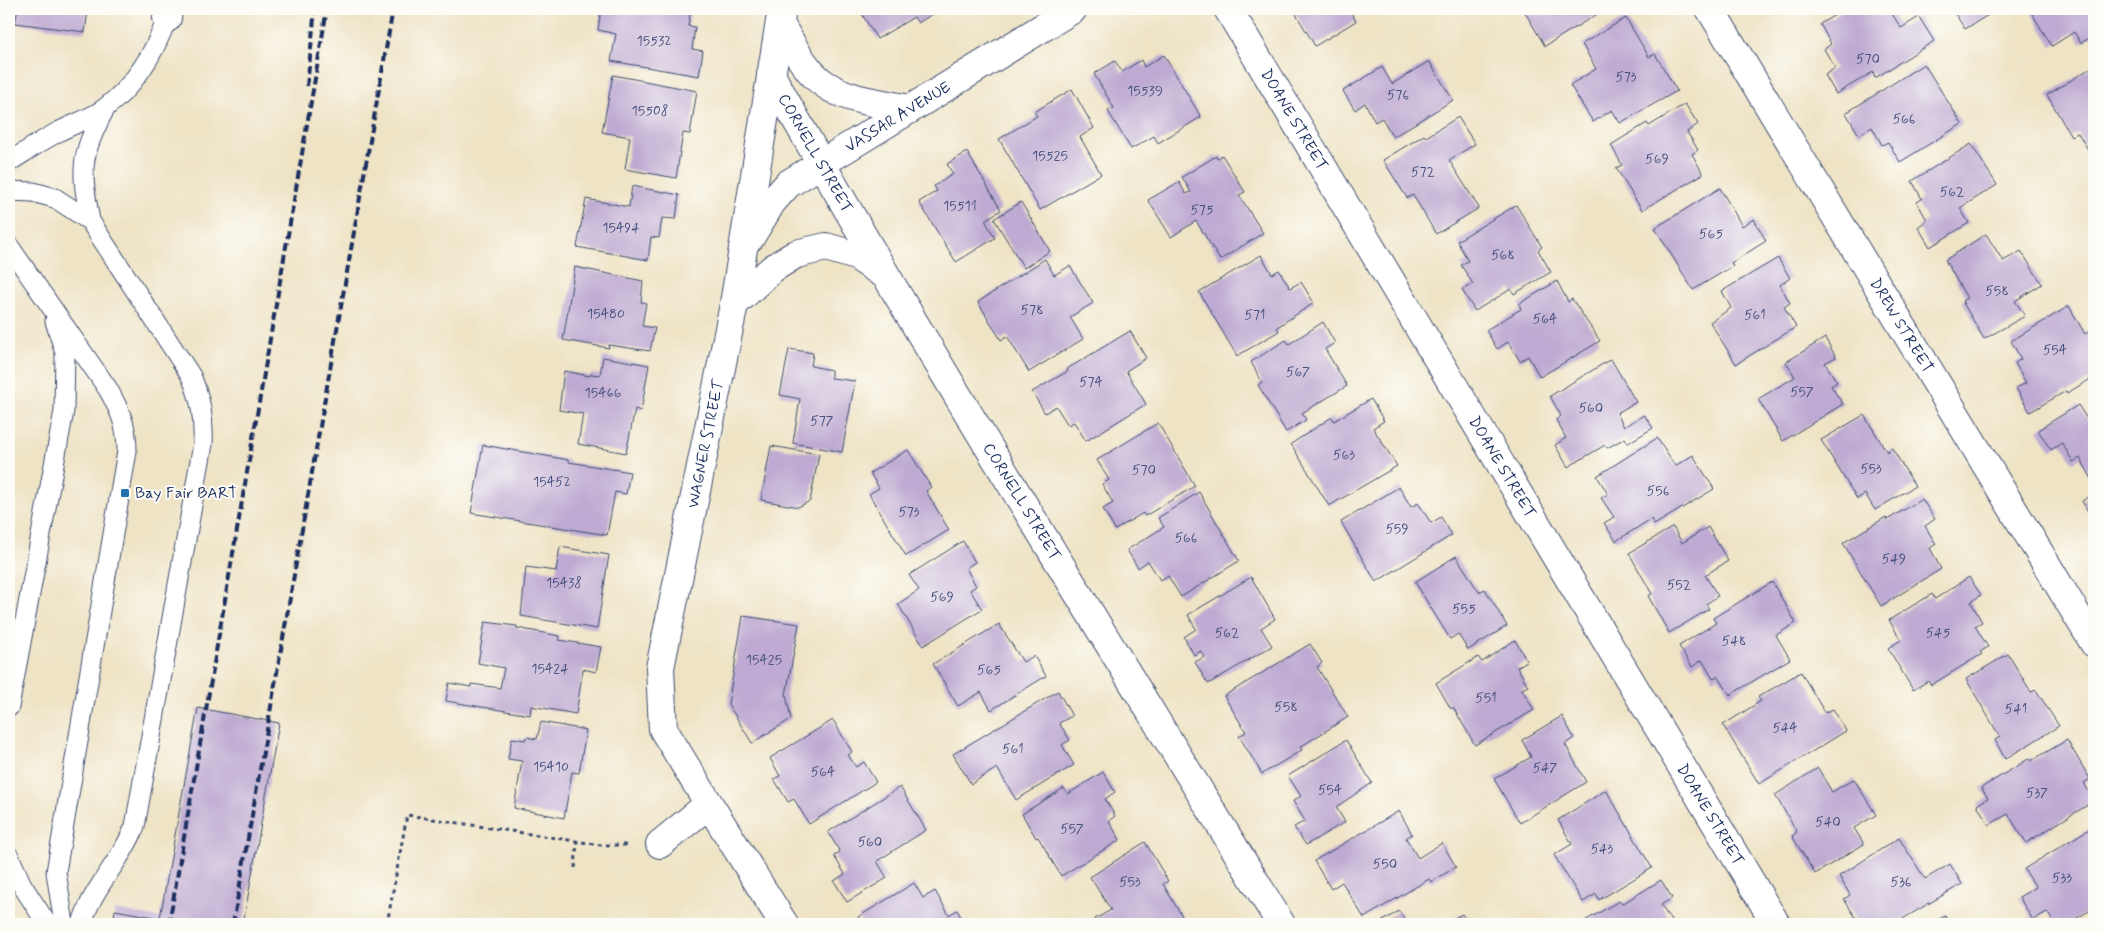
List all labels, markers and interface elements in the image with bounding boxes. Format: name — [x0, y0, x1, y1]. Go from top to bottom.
house number: 15532 — [636, 32, 672, 50]
house number: 570 — [1856, 50, 1880, 68]
street label: DOANE STREET — [1256, 65, 1333, 174]
house number: 573 — [1615, 68, 1637, 86]
street label: VASSAR AVENUE — [841, 76, 955, 157]
house number: 15539 — [1127, 82, 1163, 100]
house number: 576 — [1387, 86, 1409, 104]
street label: CORNELL STREET — [773, 90, 858, 217]
house number: 15508 — [631, 102, 669, 120]
house number: 566 — [1893, 110, 1915, 128]
house number: 15525 — [1032, 147, 1068, 165]
house number: 569 — [1645, 150, 1669, 168]
house number: 572 — [1411, 163, 1435, 181]
house number: 562 — [1940, 183, 1964, 201]
house number: 15511 — [943, 197, 977, 215]
house number: 575 — [1190, 201, 1214, 219]
house number: 15494 — [602, 219, 640, 237]
house number: 565 — [1699, 225, 1723, 243]
house number: 568 — [1491, 246, 1515, 264]
street label: DREW STREET — [1865, 274, 1939, 377]
house number: 558 — [1985, 282, 2009, 300]
house number: 578 — [1020, 301, 1044, 319]
house number: 15480 — [587, 305, 625, 323]
house number: 571 — [1245, 306, 1265, 324]
house number: 561 — [1744, 306, 1766, 324]
house number: 564 — [1533, 310, 1557, 328]
house number: 554 — [2043, 341, 2067, 359]
house number: 567 — [1286, 363, 1310, 381]
house number: 574 — [1079, 373, 1103, 391]
street label: WAGNER STREET — [682, 377, 729, 510]
house number: 557 — [1790, 383, 1814, 401]
house number: 15466 — [585, 384, 622, 402]
house number: 560 — [1579, 399, 1603, 417]
house number: 577 — [810, 412, 834, 430]
street label: DOANE STREET — [1464, 412, 1541, 522]
street label: CORNELL STREET — [978, 439, 1066, 564]
house number: 563 — [1333, 446, 1355, 464]
house number: 553 — [1860, 460, 1882, 478]
house number: 570 — [1132, 461, 1156, 479]
house number: 15452 — [533, 473, 571, 491]
house number: 556 — [1647, 482, 1669, 500]
place label: Bay Fair BART — [135, 483, 237, 504]
marker: Bay Fair BART — [119, 487, 131, 499]
house number: 573 — [898, 503, 920, 521]
house number: 559 — [1385, 520, 1409, 538]
house number: 566 — [1175, 529, 1197, 547]
house number: 549 — [1882, 550, 1906, 568]
house number: 15438 — [546, 574, 582, 592]
house number: 552 — [1667, 576, 1691, 594]
house number: 569 — [930, 588, 954, 606]
house number: 555 — [1452, 600, 1476, 618]
house number: 562 — [1215, 624, 1239, 642]
house number: 545 — [1926, 624, 1951, 642]
house number: 548 — [1722, 632, 1746, 650]
house number: 15425 — [746, 651, 782, 669]
house number: 15424 — [531, 660, 569, 678]
house number: 565 — [977, 661, 1001, 679]
house number: 551 — [1475, 689, 1497, 707]
house number: 558 — [1274, 698, 1298, 716]
house number: 541 — [2005, 700, 2027, 718]
house number: 544 — [1772, 719, 1798, 737]
house number: 561 — [1002, 740, 1024, 758]
house number: 15410 — [533, 758, 569, 776]
house number: 547 — [1533, 759, 1558, 777]
street label: DOANE STREET — [1672, 760, 1749, 869]
house number: 564 — [811, 763, 835, 781]
house number: 554 — [1318, 781, 1342, 799]
house number: 537 — [2026, 784, 2048, 802]
house number: 540 — [1815, 813, 1841, 831]
house number: 557 — [1060, 820, 1084, 838]
house number: 560 — [858, 833, 882, 851]
house number: 543 — [1591, 840, 1614, 858]
house number: 550 — [1373, 855, 1397, 873]
house number: 533 — [2052, 869, 2072, 887]
house number: 553 — [1119, 873, 1141, 891]
house number: 536 — [1891, 873, 1911, 891]

